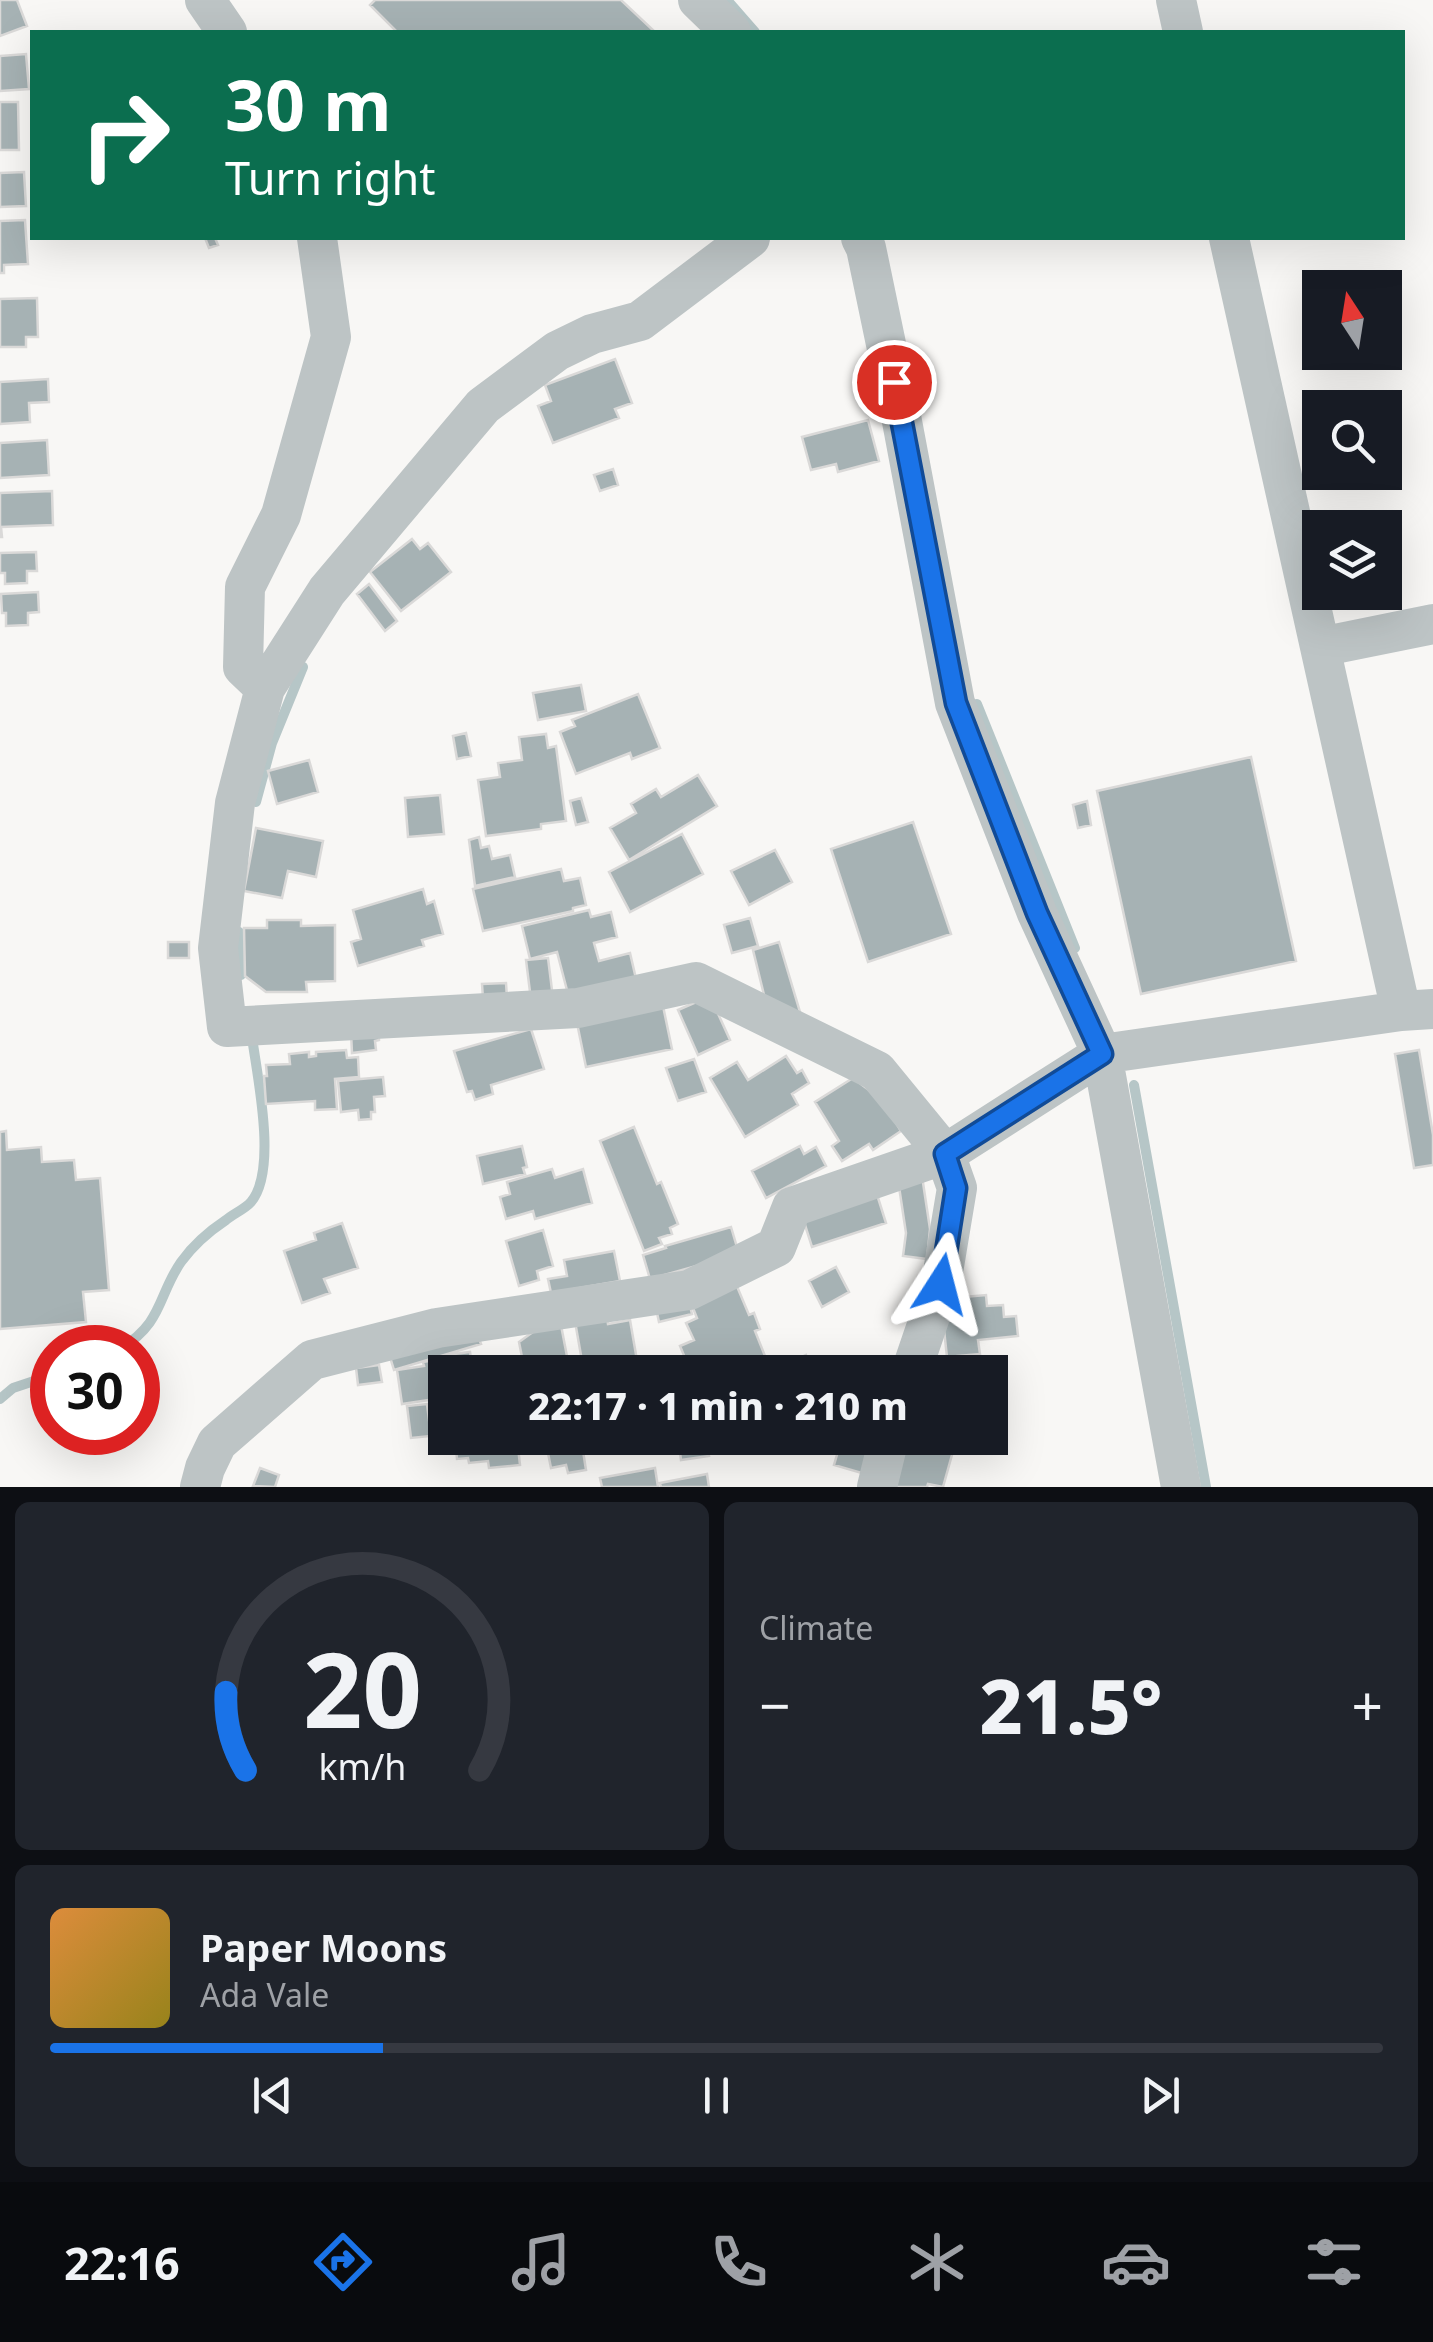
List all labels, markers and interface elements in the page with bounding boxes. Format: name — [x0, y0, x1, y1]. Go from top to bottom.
text: 30 m — [225, 56, 392, 152]
icon: right — [60, 70, 190, 200]
text: Turn right — [225, 147, 436, 208]
north arrow — [1302, 270, 1402, 370]
map controls — [1302, 270, 1402, 610]
pin — [852, 340, 937, 425]
icon: arrive — [867, 355, 922, 410]
button: search — [1302, 390, 1402, 490]
button: layers — [1302, 510, 1402, 610]
position arrow — [889, 1232, 993, 1336]
speed limit sign: 30 — [30, 1325, 160, 1455]
text: 22:17 · 1 min · 210 m — [528, 1379, 908, 1431]
text: Climate — [759, 1606, 873, 1649]
text: 20 — [303, 1617, 421, 1758]
text: 21.5° — [979, 1654, 1163, 1756]
text: − — [759, 1667, 790, 1742]
text: + — [1352, 1667, 1383, 1742]
text: km/h — [318, 1742, 406, 1790]
text: Paper Moons — [200, 1921, 447, 1973]
text: Ada Vale — [200, 1973, 329, 2016]
icon: previous — [245, 2068, 300, 2123]
icon: pause — [689, 2068, 744, 2123]
icon: next — [1133, 2068, 1188, 2123]
icon: directions — [308, 2227, 378, 2297]
icon: music — [506, 2227, 576, 2297]
icon: phone — [704, 2227, 774, 2297]
icon: climate — [902, 2227, 972, 2297]
icon: car — [1101, 2227, 1171, 2297]
icon: filters — [1299, 2227, 1369, 2297]
text: 22:16 — [64, 2232, 180, 2293]

